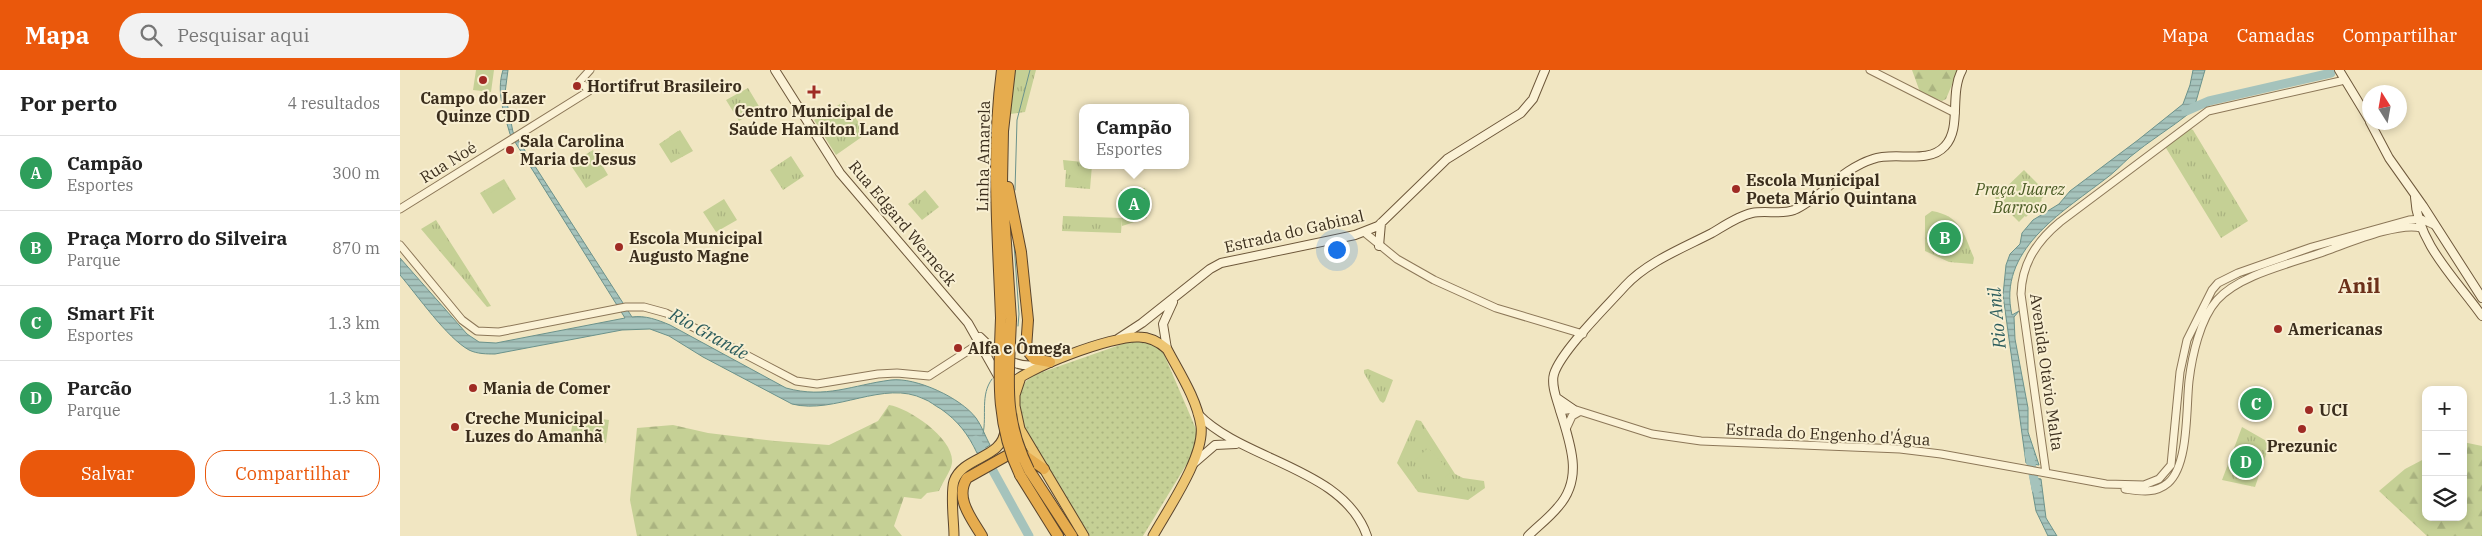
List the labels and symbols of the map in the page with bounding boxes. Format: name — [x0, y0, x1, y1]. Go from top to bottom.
marker: Campo do Lazer Quinze CDD — [477, 74, 489, 86]
place label: Hortifrut Brasileiro — [587, 76, 742, 96]
marker: Hortifrut Brasileiro — [571, 80, 583, 92]
marker: Centro Municipal de Saúde Hamilton Land — [807, 85, 821, 99]
north arrow — [2362, 85, 2407, 130]
place label: Campo do Lazer Quinze CDD — [420, 88, 546, 126]
street label: Linha Amarela — [972, 100, 994, 212]
place label: Centro Municipal de Saúde Hamilton Land — [729, 101, 899, 139]
place label: Sala Carolina Maria de Jesus — [520, 131, 636, 169]
street label: Rua Noé — [416, 137, 480, 187]
marker: Sala Carolina Maria de Jesus — [504, 144, 516, 156]
street label: Rua Edgard Werneck — [845, 156, 962, 290]
place label: Escola Municipal Poeta Mário Quintana — [1746, 170, 1917, 208]
park label: Praça Juarez Barroso — [1974, 179, 2066, 217]
marker: Escola Municipal Poeta Mário Quintana — [1730, 183, 1742, 195]
pin: A — [1118, 185, 1150, 223]
street label: Estrada do Gabinal — [1222, 205, 1366, 257]
pin: B — [1929, 219, 1961, 257]
place label: Escola Municipal Augusto Magne — [629, 228, 763, 266]
your location — [1324, 237, 1350, 263]
marker: Escola Municipal Augusto Magne — [613, 241, 625, 253]
district label: Anil — [2338, 271, 2380, 299]
water label: Rio Anil — [1982, 285, 2011, 351]
street label: Avenida Otávio Malta — [2026, 292, 2068, 452]
water label: Rio Grande — [665, 302, 753, 365]
place label: Americanas — [2288, 319, 2383, 339]
marker: Americanas — [2272, 323, 2284, 335]
place label: Alfa e Ômega — [968, 337, 1071, 358]
marker: Alfa e Ômega — [952, 342, 964, 354]
place label: Mania de Comer — [483, 378, 611, 398]
marker: Mania de Comer — [467, 382, 479, 394]
pin: C — [2240, 385, 2272, 423]
place label: UCI — [2319, 400, 2348, 420]
marker: UCI — [2303, 404, 2315, 416]
place label: Creche Municipal Luzes do Amanhã — [465, 408, 603, 446]
street label: Estrada do Engenho d'Água — [1725, 418, 1931, 449]
marker: Creche Municipal Luzes do Amanhã — [449, 421, 461, 433]
marker: Prezunic — [2296, 423, 2308, 435]
place label: Prezunic — [2267, 436, 2338, 456]
pin: D — [2230, 443, 2262, 481]

